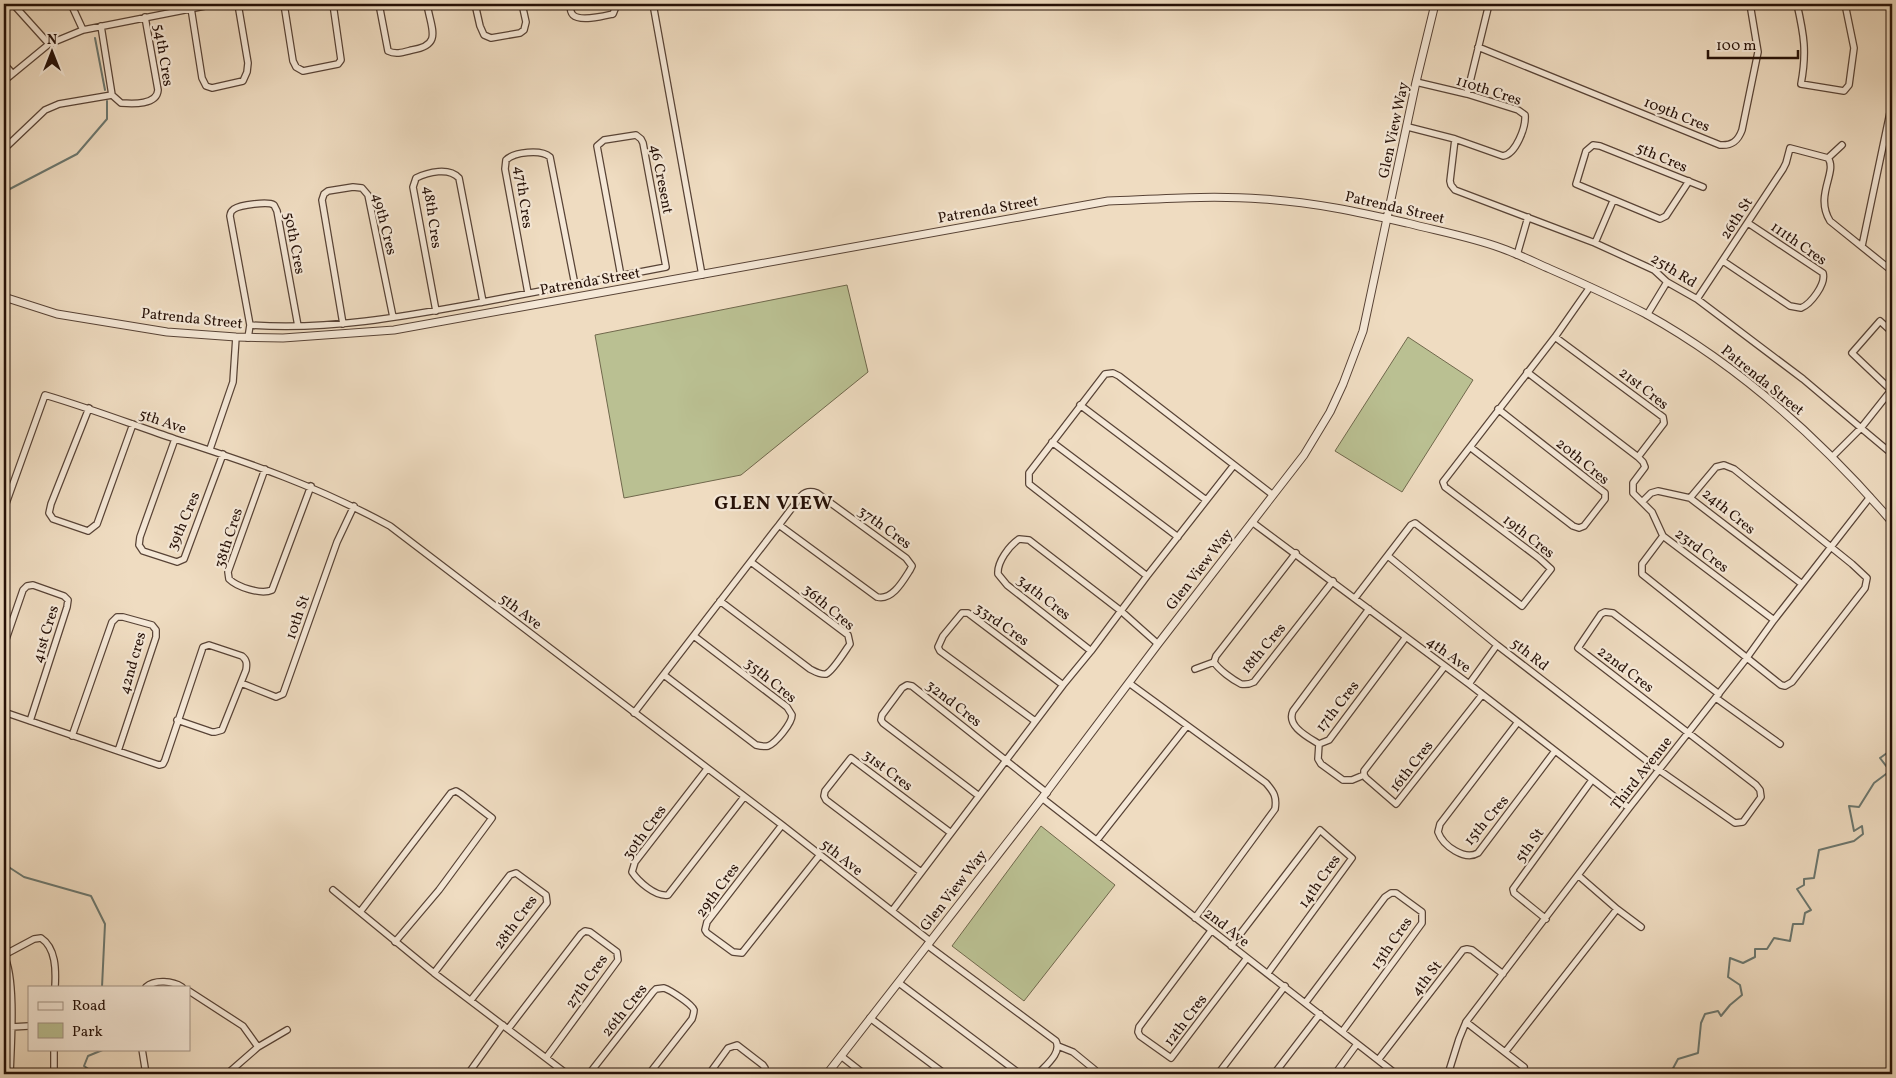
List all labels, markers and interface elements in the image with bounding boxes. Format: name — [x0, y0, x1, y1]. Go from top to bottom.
street label: 54th Cres — [147, 22, 178, 88]
north arrow — [28, 28, 78, 78]
scale bar — [1708, 28, 1798, 60]
text: N — [47, 31, 57, 50]
text: 100 m — [1716, 36, 1756, 57]
street label: 110th Cres — [1453, 71, 1524, 112]
street label: Glen View Way — [1374, 80, 1415, 180]
street label: 109th Cres — [1640, 93, 1713, 138]
street label: 5th Cres — [1632, 138, 1690, 179]
street label: 46 Cresent — [644, 143, 678, 216]
street label: 47th Cres — [508, 165, 537, 230]
street label: 48th Cres — [417, 185, 446, 250]
street label: Patrenda Street — [1343, 187, 1447, 230]
street label: 49th Cres — [366, 191, 401, 258]
street label: Patrenda Street — [936, 191, 1040, 230]
street label: 26th St — [1716, 194, 1759, 244]
street label: 50th Cres — [277, 210, 310, 276]
street label: 111th Cres — [1766, 217, 1830, 271]
street label: 25th Rd — [1646, 249, 1700, 294]
street label: Patrenda Street — [538, 263, 642, 302]
street label: Patrenda Street — [140, 304, 244, 335]
street label: Patrenda Street — [1716, 341, 1808, 421]
street label: 21st Cres — [1614, 363, 1672, 415]
street label: 5th Ave — [136, 405, 189, 440]
street label: 20th Cres — [1551, 434, 1613, 490]
street label: 24th Cres — [1697, 484, 1759, 540]
street label: 39th Cres — [163, 489, 206, 554]
district label: GLEN VIEW — [714, 490, 834, 518]
street label: 37th Cres — [853, 502, 915, 555]
street label: 38th Cres — [210, 506, 249, 571]
street label: 19th Cres — [1498, 510, 1558, 564]
street label: 23rd Cres — [1670, 524, 1732, 578]
street label: Glen View Way — [1162, 525, 1239, 615]
street label: 34th Cres — [1012, 570, 1075, 626]
street label: 36th Cres — [797, 580, 859, 636]
street label: 5th Ave — [494, 589, 546, 635]
street label: 10th St — [281, 593, 316, 642]
street label: 33rd Cres — [969, 599, 1033, 652]
street label: 41st Cres — [28, 603, 65, 666]
street label: 18th Cres — [1237, 619, 1292, 679]
street label: 42nd cres — [115, 630, 152, 697]
street label: 4th Ave — [1421, 632, 1475, 679]
street label: 5th Rd — [1506, 634, 1552, 677]
street label: 22nd Cres — [1592, 642, 1658, 698]
street label: 35th Cres — [739, 654, 801, 709]
street label: 32nd Cres — [921, 676, 985, 733]
street label: 17th Cres — [1311, 677, 1365, 737]
street label: Third Avenue — [1607, 732, 1678, 815]
street label: 16th Cres — [1385, 737, 1439, 797]
street label: 31st Cres — [858, 745, 917, 797]
street label: 15th Cres — [1460, 791, 1514, 851]
street label: 30th Cres — [618, 801, 672, 865]
street label: 5th St — [1511, 824, 1550, 867]
street label: 5th Ave — [815, 835, 867, 882]
street label: Glen View Way — [916, 846, 993, 936]
street label: 14th Cres — [1294, 851, 1346, 913]
street label: 29th Cres — [691, 859, 745, 922]
street label: 28th Cres — [489, 891, 543, 954]
street label: 2nd Ave — [1199, 904, 1253, 953]
street label: 13th Cres — [1366, 913, 1418, 975]
street label: 27th Cres — [561, 951, 614, 1013]
street label: 4th St — [1407, 957, 1448, 1001]
street label: 26th Cres — [597, 980, 653, 1042]
legend — [28, 986, 190, 1050]
street label: 12th Cres — [1160, 990, 1213, 1051]
text: Road — [72, 996, 106, 1017]
text: Park — [72, 1022, 103, 1043]

